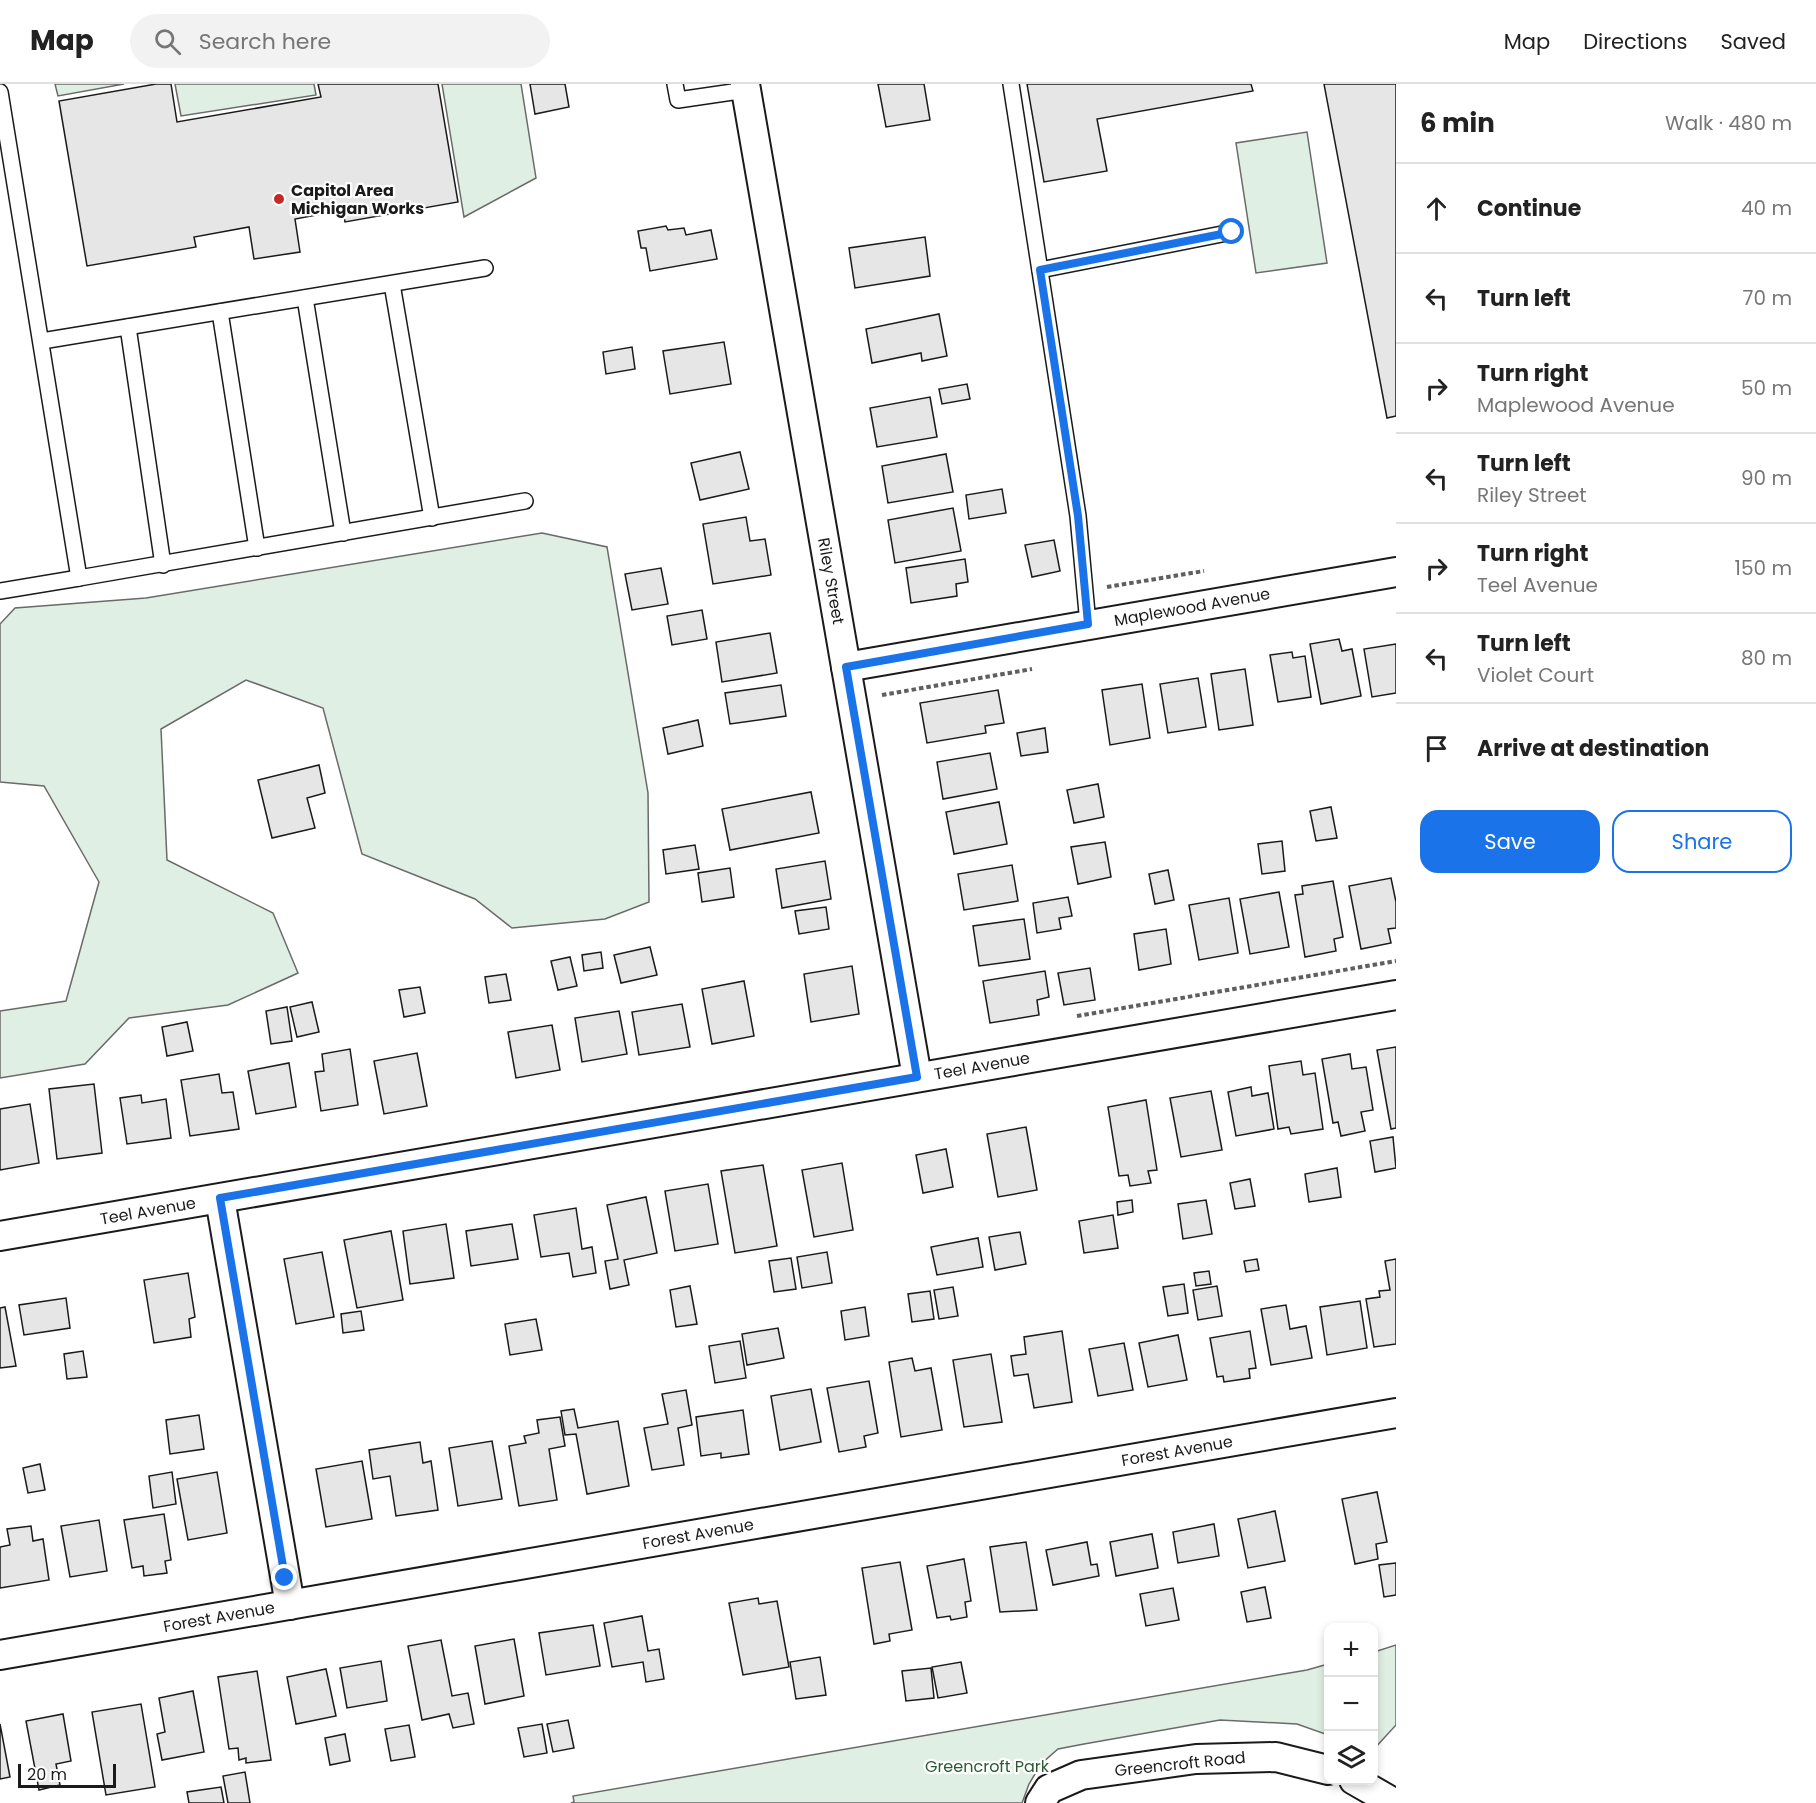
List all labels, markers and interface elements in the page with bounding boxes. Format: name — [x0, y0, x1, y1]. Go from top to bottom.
search box — [130, 14, 550, 68]
text: Map — [30, 21, 94, 60]
icon: search — [151, 25, 184, 58]
text: Search here — [199, 26, 331, 57]
text: Map — [1504, 27, 1550, 56]
text: Directions — [1583, 27, 1687, 56]
text: Saved — [1720, 27, 1786, 56]
text: 6 min — [1420, 105, 1495, 141]
text: Walk · 480 m — [1665, 109, 1792, 137]
place label: Capitol Area Michigan Works — [291, 179, 424, 220]
marker: Capitol Area Michigan Works — [272, 192, 286, 206]
icon: ahead — [1420, 192, 1453, 225]
text: Continue — [1477, 193, 1581, 224]
text: 40 m — [1741, 194, 1792, 222]
route start — [1218, 218, 1244, 244]
icon: left — [1420, 282, 1453, 315]
text: Turn left — [1477, 283, 1571, 314]
text: 70 m — [1743, 284, 1792, 312]
text: Turn right — [1477, 358, 1588, 389]
icon: right — [1420, 372, 1453, 405]
text: 50 m — [1741, 374, 1792, 402]
text: Maplewood Avenue — [1477, 391, 1675, 419]
text: Turn left — [1477, 448, 1571, 479]
icon: left — [1420, 462, 1453, 495]
text: 90 m — [1741, 464, 1792, 492]
text: Riley Street — [1477, 481, 1587, 509]
street label: Riley Street — [812, 536, 850, 626]
text: Turn right — [1477, 538, 1588, 569]
icon: right — [1420, 552, 1453, 585]
text: 150 m — [1735, 554, 1792, 582]
text: Teel Avenue — [1477, 571, 1598, 599]
street label: Maplewood Avenue — [1112, 582, 1272, 632]
text: Turn left — [1477, 628, 1571, 659]
icon: left — [1420, 642, 1453, 675]
text: 80 m — [1741, 644, 1792, 672]
text: Violet Court — [1477, 661, 1594, 689]
icon: arrive — [1420, 732, 1453, 765]
text: Arrive at destination — [1477, 733, 1709, 764]
button: Save — [1420, 810, 1600, 873]
button: Share — [1612, 810, 1792, 873]
street label: Teel Avenue — [932, 1046, 1032, 1086]
street label: Teel Avenue — [98, 1191, 198, 1231]
street label: Forest Avenue — [1119, 1430, 1235, 1472]
street label: Forest Avenue — [640, 1513, 756, 1555]
route end — [271, 1564, 297, 1590]
street label: Forest Avenue — [161, 1596, 277, 1638]
map controls — [1324, 1623, 1378, 1785]
button: + — [1324, 1623, 1378, 1677]
button: − — [1324, 1677, 1378, 1731]
button: layers — [1324, 1731, 1378, 1785]
street label: Greencroft Road — [1113, 1746, 1247, 1782]
park label: Greencroft Park — [925, 1755, 1050, 1778]
scale bar — [18, 1761, 116, 1788]
text: 20 m — [27, 1763, 67, 1786]

